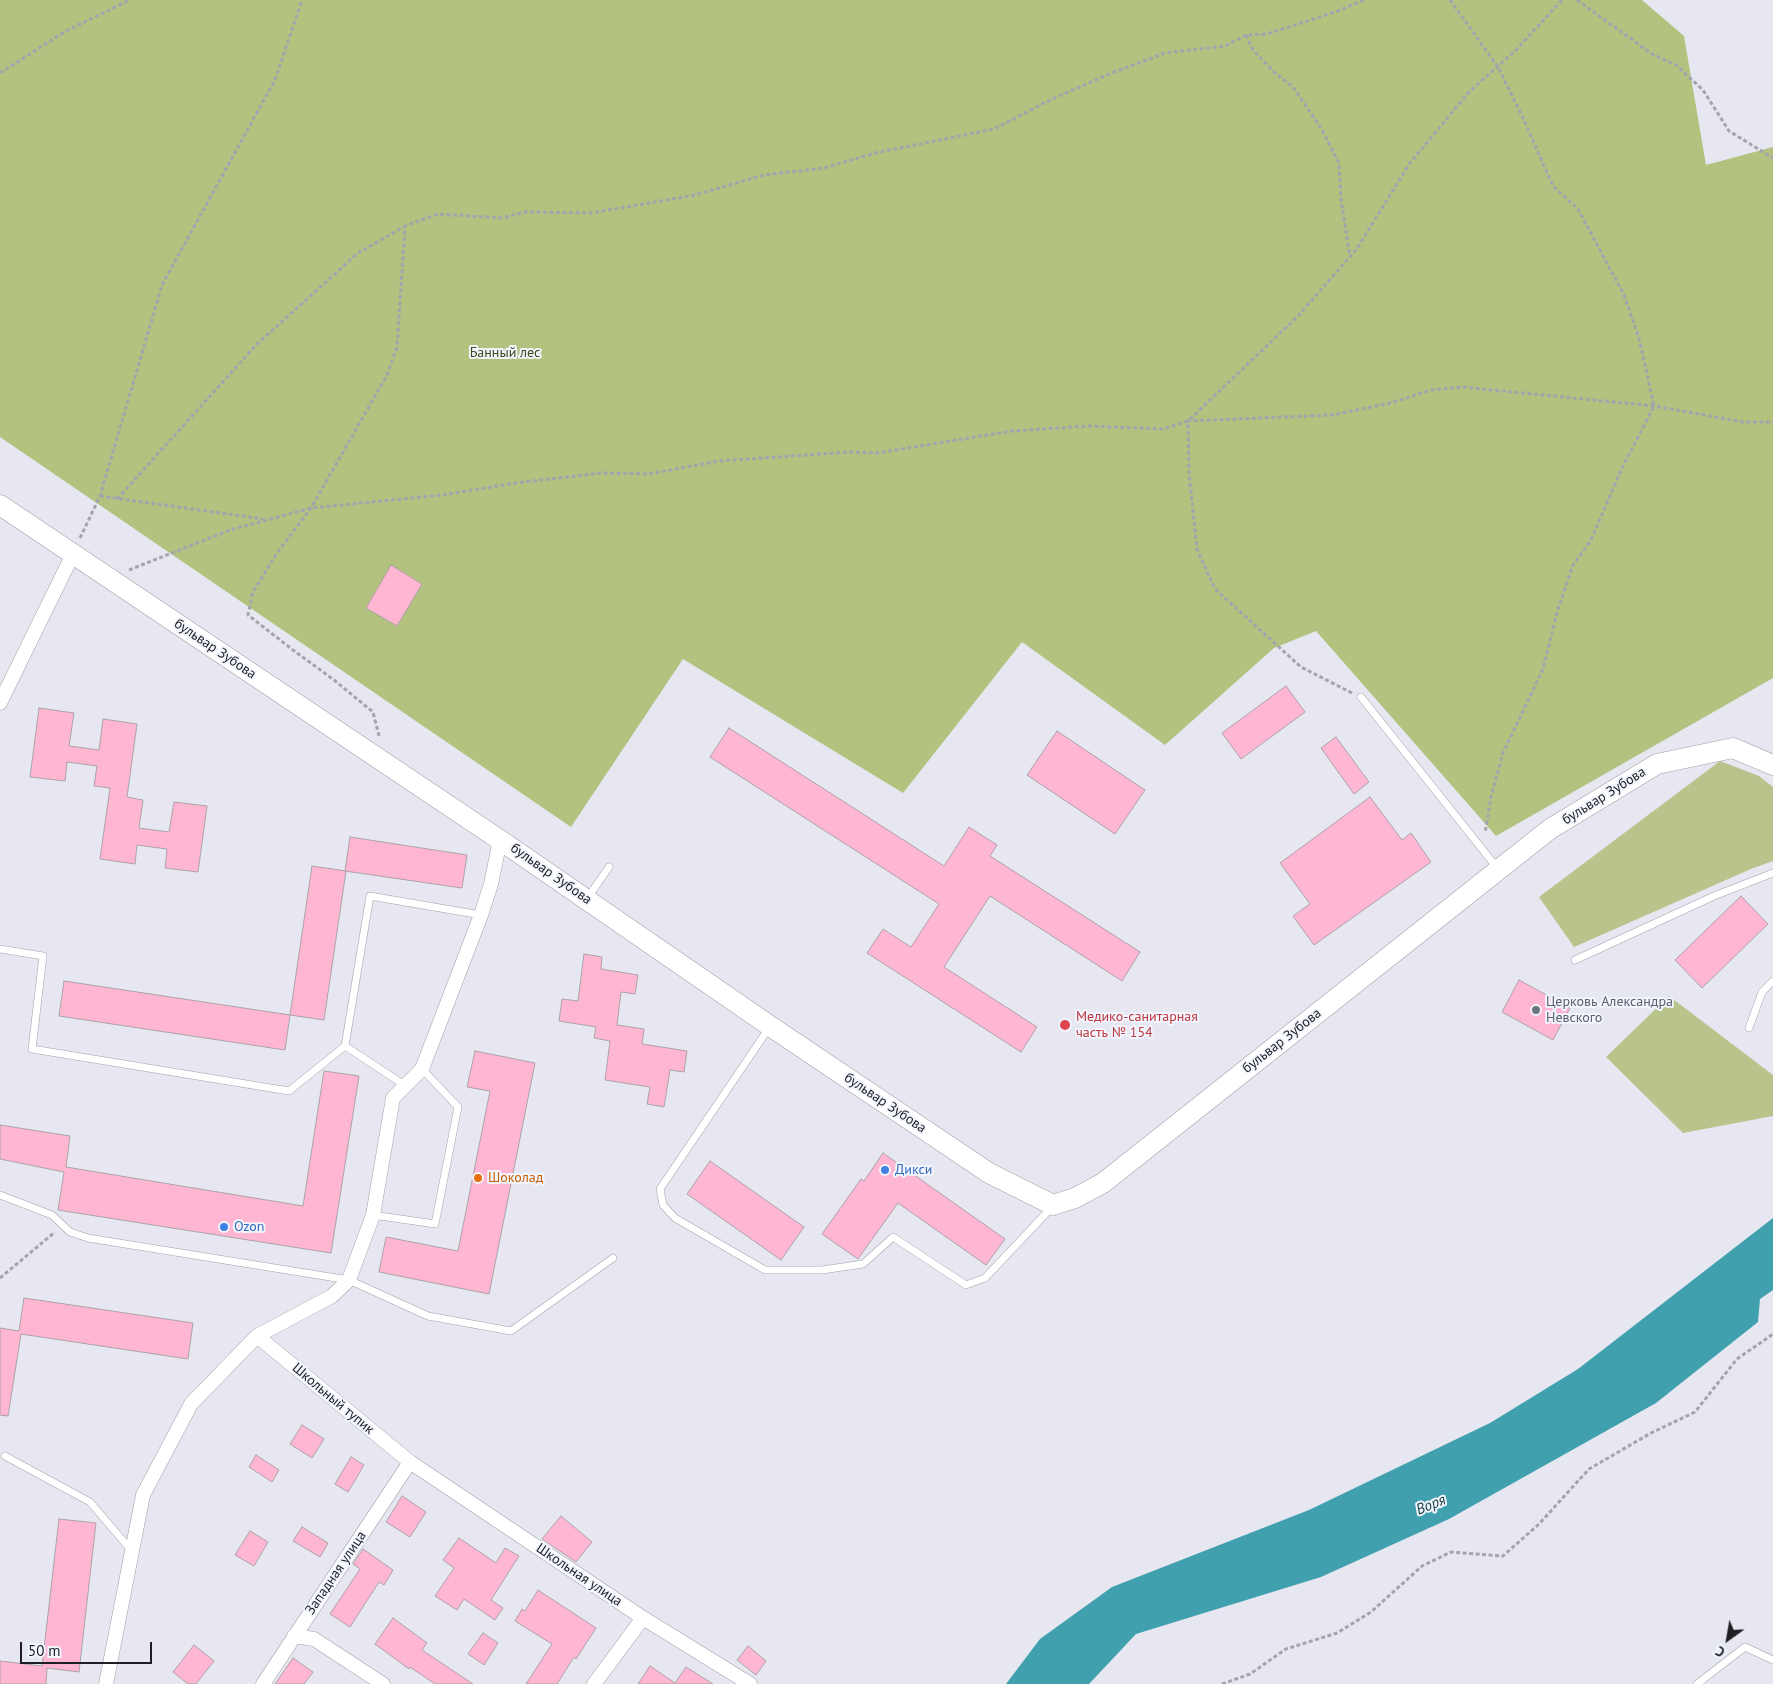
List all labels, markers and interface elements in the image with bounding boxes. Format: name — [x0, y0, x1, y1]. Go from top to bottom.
park label: Банный лес — [470, 345, 540, 361]
street label: бульвар Зубова — [171, 615, 259, 683]
street label: бульвар Зубова — [1559, 764, 1649, 828]
street label: бульвар Зубова — [507, 840, 595, 908]
place label: Церковь Александра Невского — [1546, 994, 1673, 1026]
marker: Церковь Александра Невского — [1530, 1004, 1542, 1016]
street label: бульвар Зубова — [1239, 1005, 1325, 1077]
place label: Медико-санитарная часть № 154 — [1076, 1009, 1198, 1042]
marker: Медико-санитарная часть № 154 — [1058, 1018, 1072, 1032]
street label: бульвар Зубова — [841, 1069, 929, 1137]
place label: Дикси — [895, 1162, 933, 1178]
marker: Дикси — [879, 1164, 891, 1176]
place label: Шоколад — [488, 1170, 543, 1186]
marker: Шоколад — [472, 1172, 484, 1184]
place label: Ozon — [234, 1219, 264, 1235]
marker: Ozon — [218, 1221, 230, 1233]
street label: Школьный тупик — [289, 1360, 377, 1438]
water label: Воря — [1414, 1491, 1448, 1519]
street label: Западная улица — [302, 1528, 370, 1618]
street label: Школьная улица — [533, 1540, 625, 1610]
north arrow — [1703, 1614, 1753, 1664]
scale bar — [22, 1632, 155, 1664]
text: 50 m — [28, 1641, 61, 1660]
text: С — [1712, 1642, 1728, 1661]

